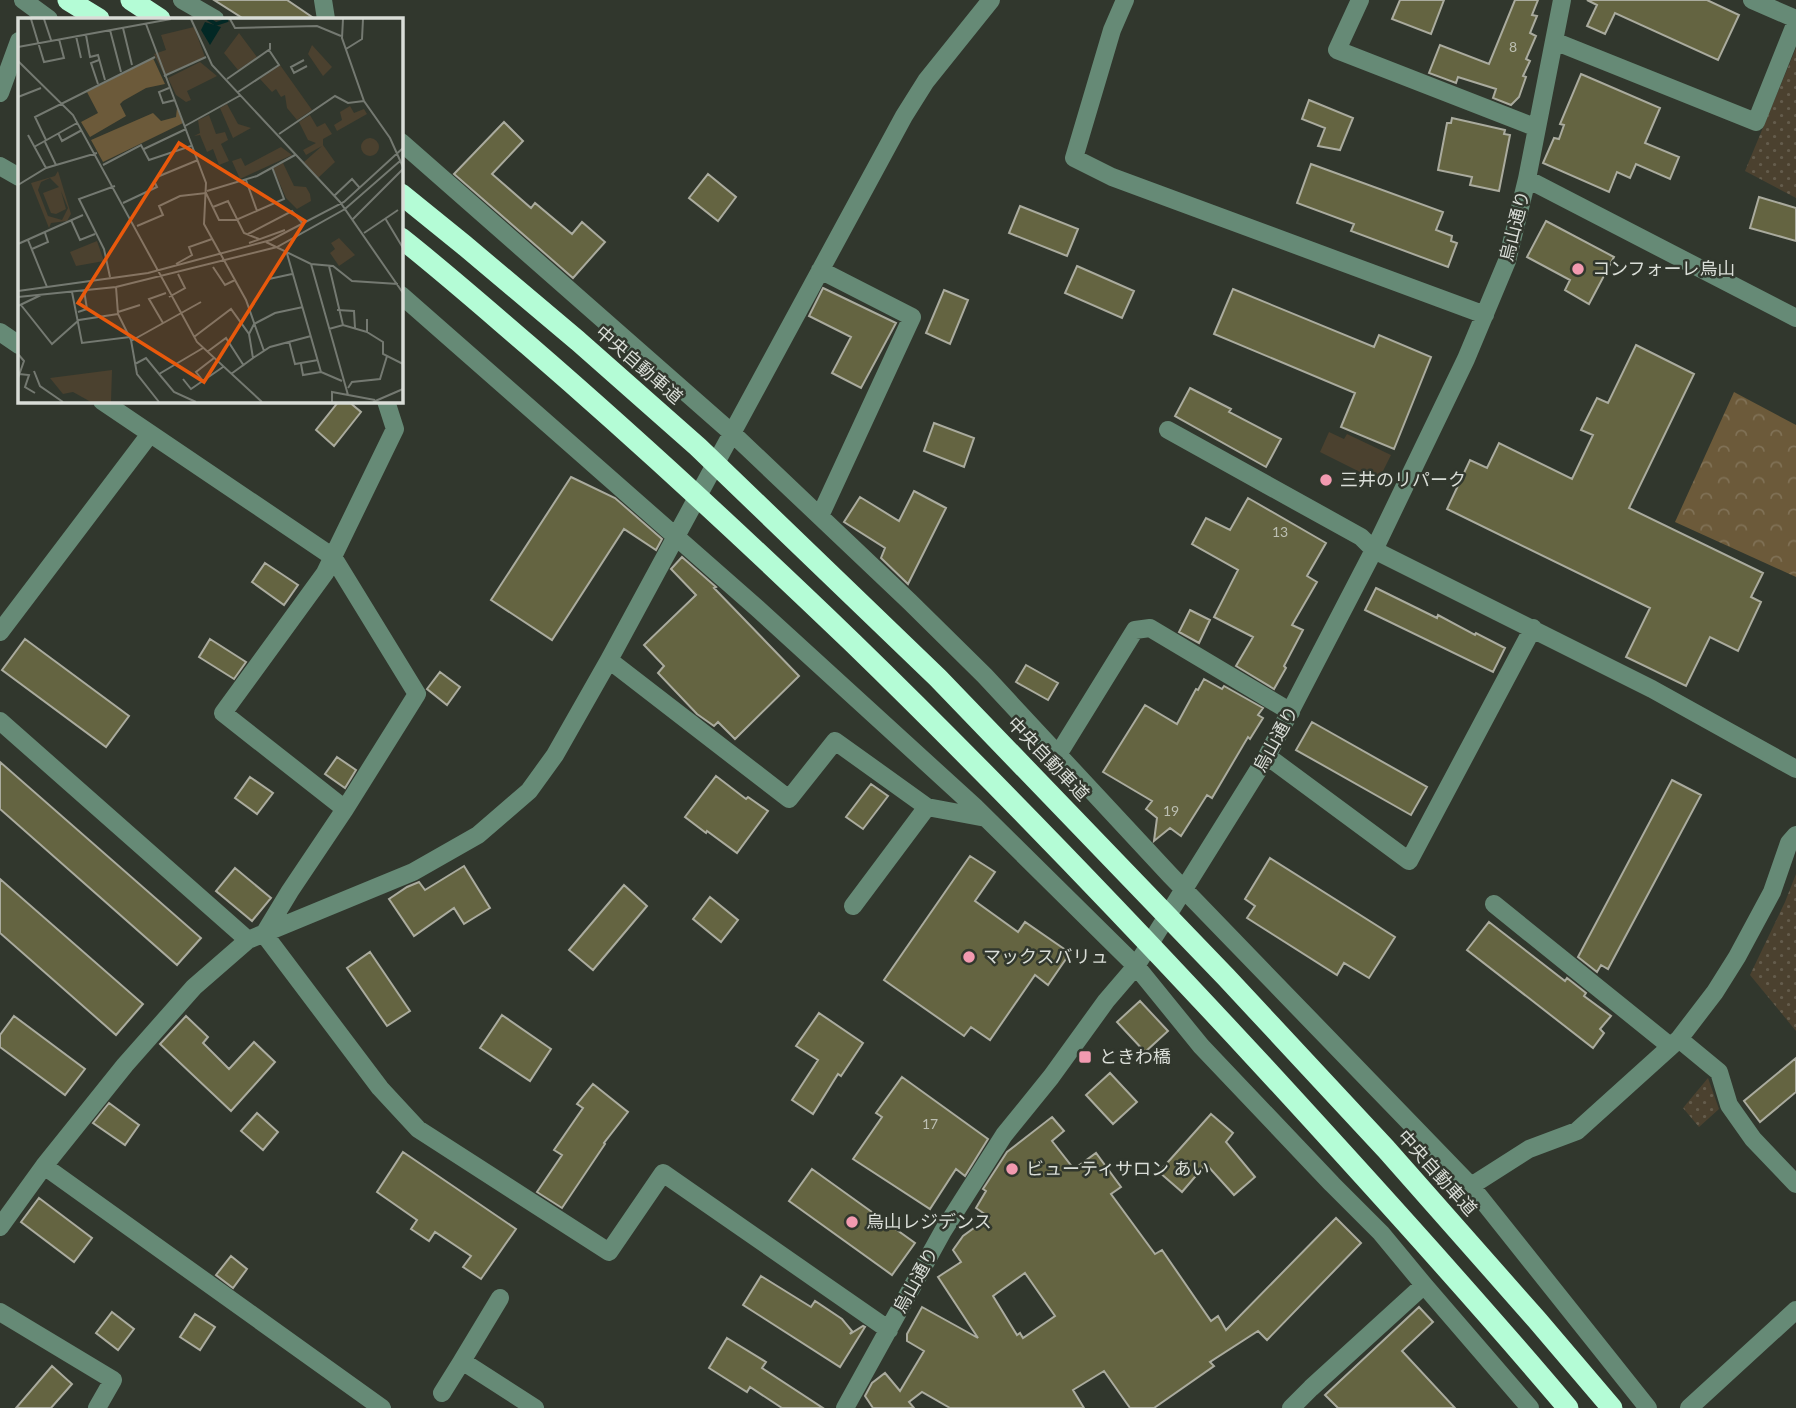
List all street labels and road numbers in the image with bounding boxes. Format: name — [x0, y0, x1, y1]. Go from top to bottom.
street label: 烏山通り — [1495, 188, 1533, 263]
street label: 中央自動車道 — [592, 321, 688, 408]
street label: 烏山通り — [1248, 702, 1302, 775]
street label: 中央自動車道 — [1003, 712, 1094, 805]
street label: 中央自動車道 — [1393, 1125, 1482, 1220]
street label: 烏山通り — [888, 1243, 942, 1316]

